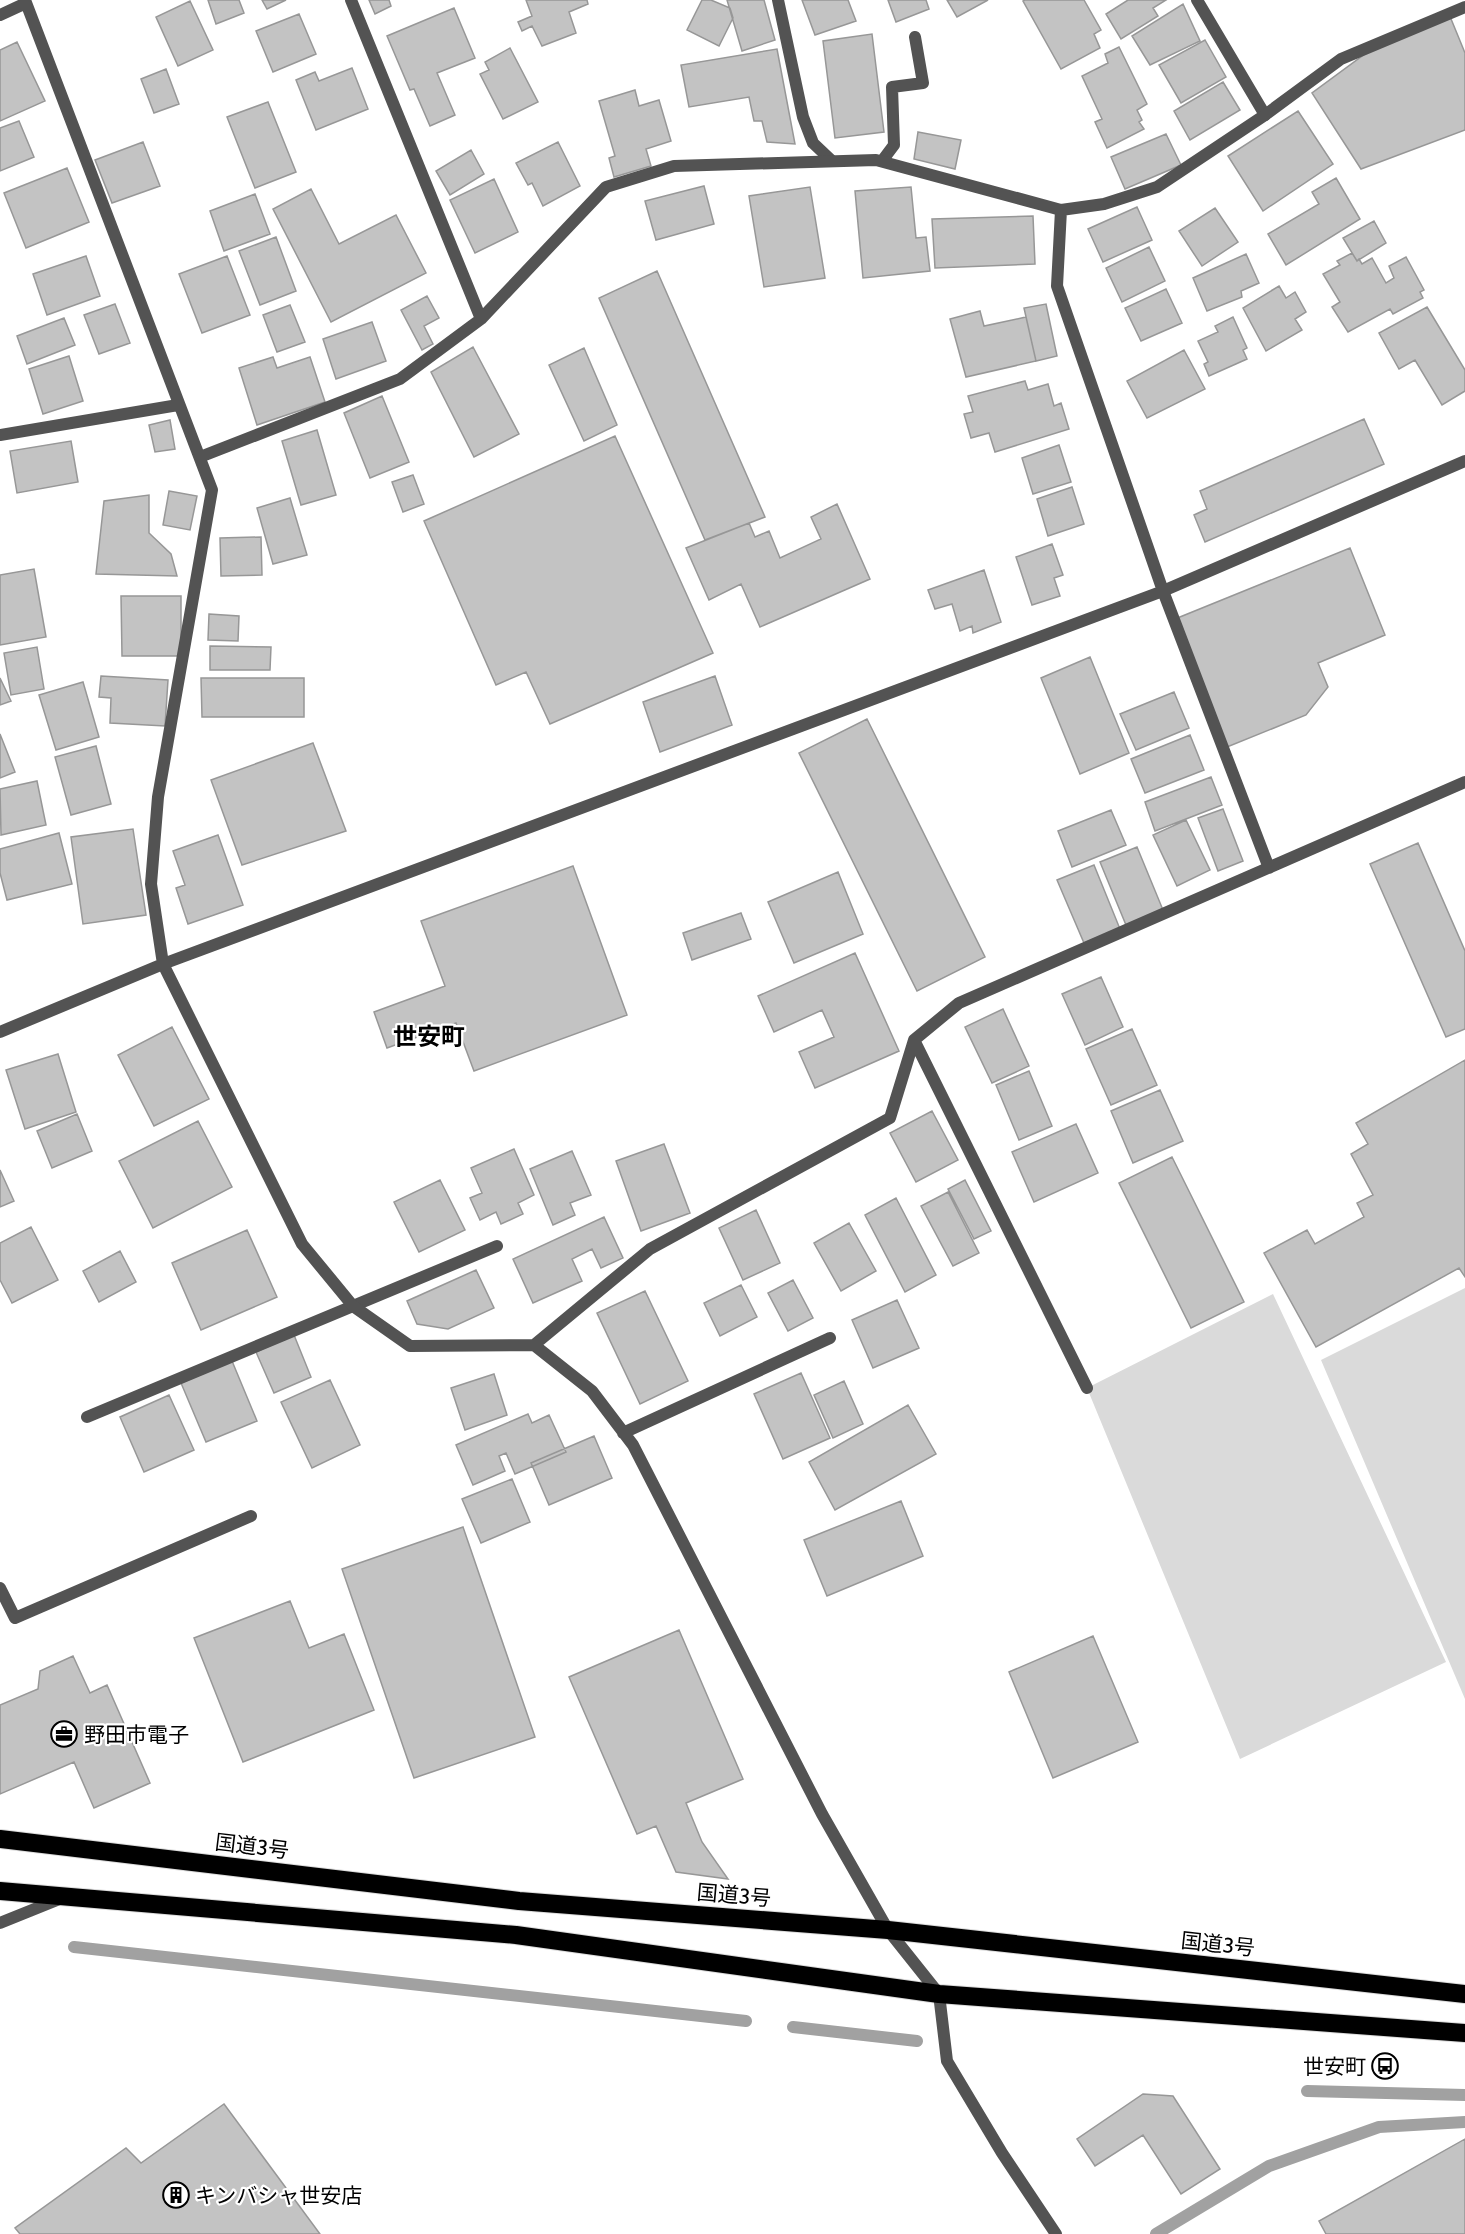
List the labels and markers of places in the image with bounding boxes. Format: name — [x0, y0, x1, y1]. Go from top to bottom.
office icon: 野田市電子 — [49, 1719, 79, 1749]
place label: 野田市電子 — [84, 1722, 189, 1747]
bus stop icon: 世安町 — [1370, 2051, 1400, 2081]
place label: 世安町 — [1303, 2054, 1366, 2079]
building icon: キンバシャ世安店 — [161, 2180, 191, 2210]
place label: キンバシャ世安店 — [195, 2183, 362, 2208]

